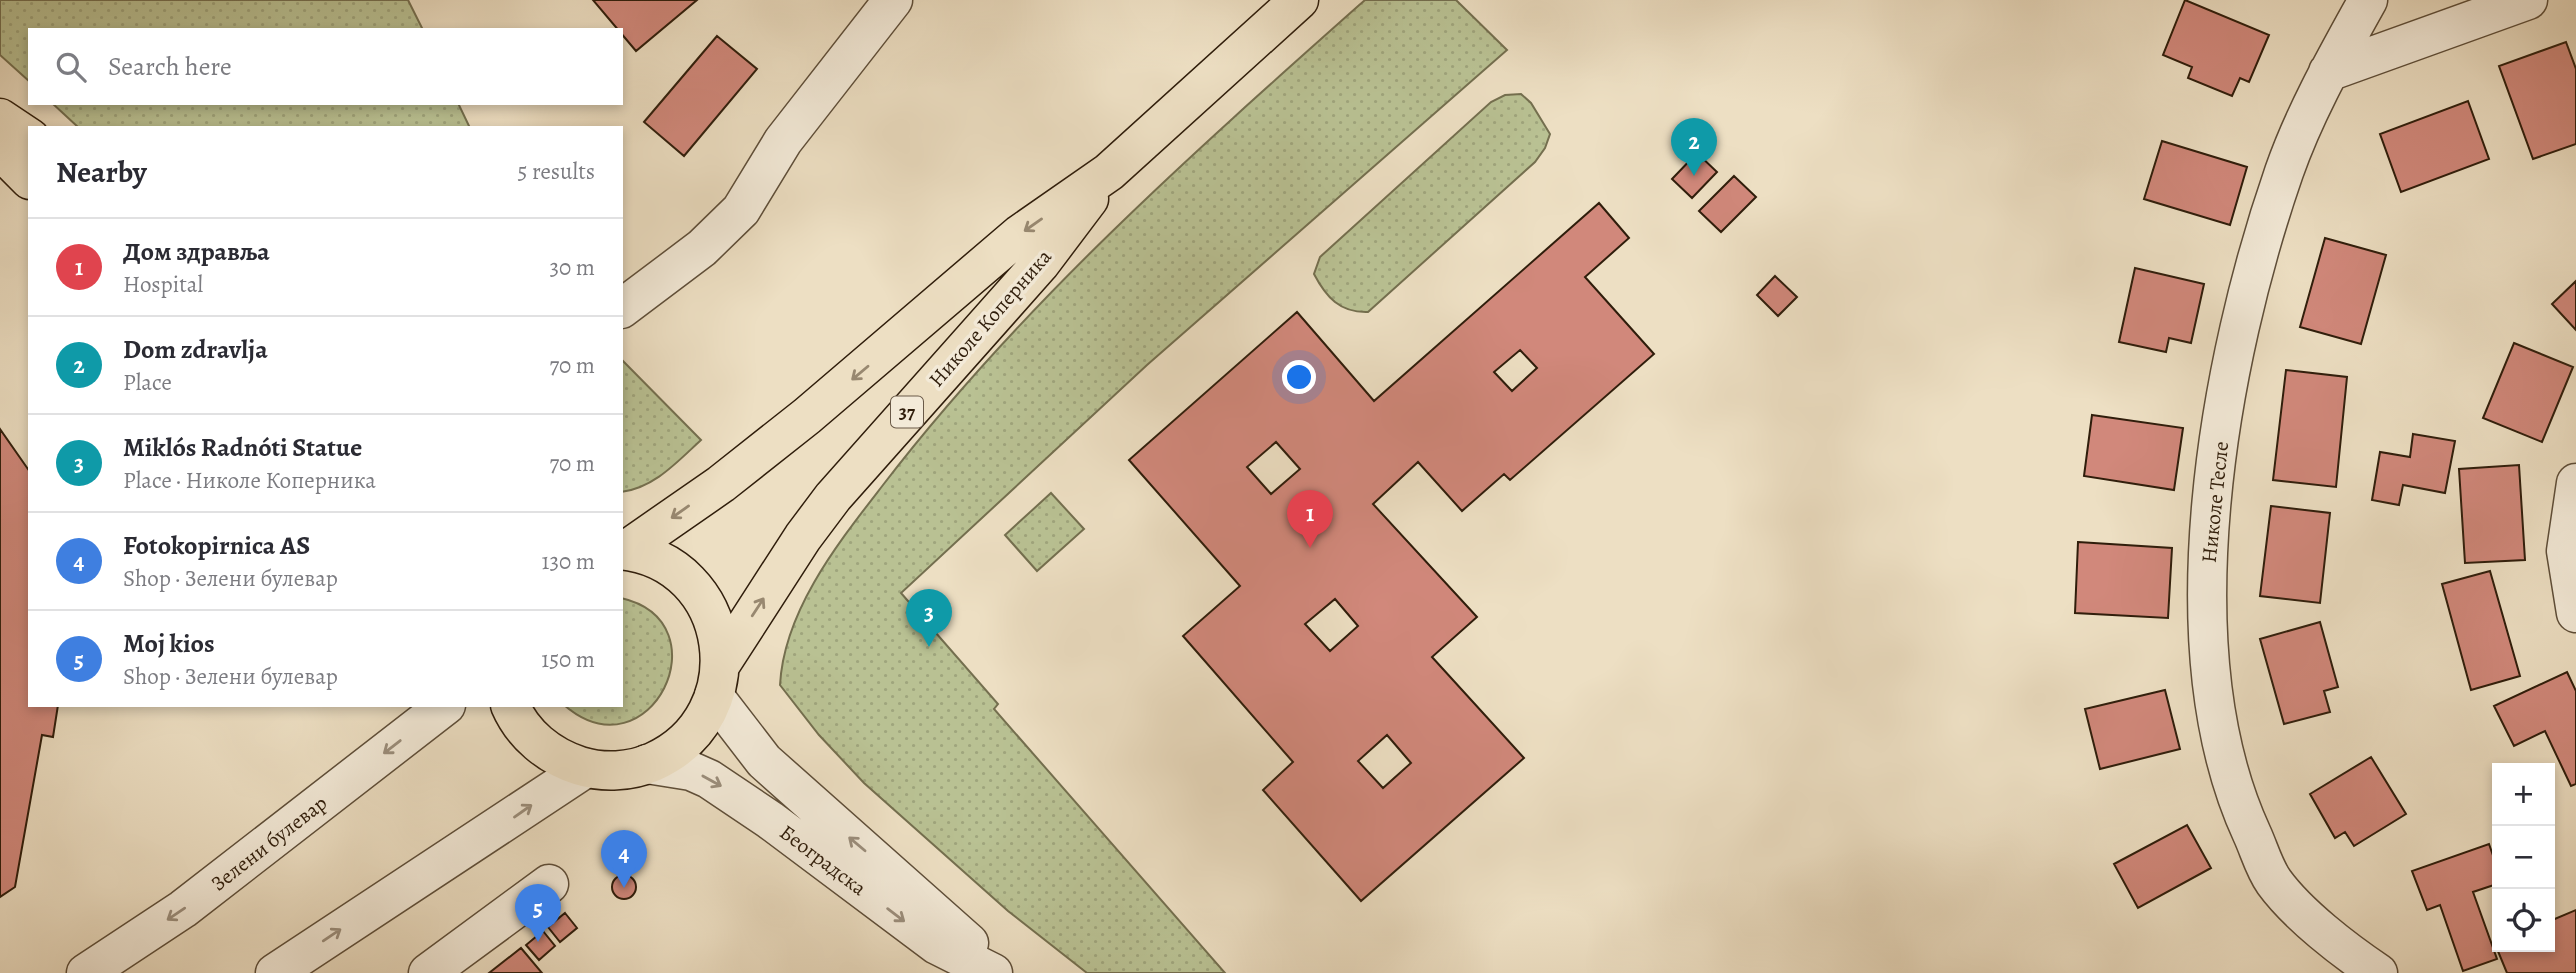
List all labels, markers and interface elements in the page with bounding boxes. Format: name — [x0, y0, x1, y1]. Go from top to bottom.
search box — [28, 28, 623, 105]
icon: search — [52, 48, 90, 86]
text: Search here — [108, 49, 232, 84]
pin: 2 — [1671, 118, 1717, 176]
text: Nearby — [56, 152, 147, 192]
text: 5 results — [518, 156, 595, 187]
one-way arrow — [1024, 218, 1043, 232]
text: Дом здравља — [123, 234, 270, 269]
street label: Николе Коперника — [922, 243, 1058, 393]
text: 1 — [75, 252, 83, 283]
text: 30 m — [549, 252, 595, 283]
text: Hospital — [123, 269, 203, 300]
text: Dom zdravlja — [123, 332, 268, 367]
text: 2 — [73, 350, 85, 381]
text: 70 m — [549, 350, 595, 381]
your location — [1282, 360, 1316, 394]
one-way arrow — [851, 365, 869, 380]
text: Place — [123, 367, 172, 398]
road number: 37 — [891, 396, 923, 428]
text: Miklós Radnóti Statue — [123, 430, 362, 465]
street label: Николе Тесле — [2195, 440, 2235, 564]
text: 3 — [74, 448, 84, 479]
text: 70 m — [549, 448, 595, 479]
text: Place · Николе Коперника — [123, 465, 376, 496]
pin: 1 — [1287, 490, 1333, 548]
one-way arrow — [671, 505, 690, 519]
text: Fotokopirnica AS — [123, 528, 310, 563]
text: 4 — [74, 546, 84, 577]
text: 130 m — [542, 546, 595, 577]
text: Shop · Зелени булевар — [123, 563, 338, 594]
pin: 3 — [906, 589, 952, 647]
one-way arrow — [751, 597, 765, 617]
text: Moj kios — [123, 626, 215, 661]
text: 5 — [74, 644, 84, 675]
text: 150 m — [541, 644, 595, 675]
text: Shop · Зелени булевар — [123, 661, 338, 692]
one-way arrow — [383, 740, 402, 755]
map controls — [2492, 763, 2555, 952]
button: + — [2492, 763, 2555, 826]
one-way arrow — [702, 774, 722, 788]
street label: Зелени булевар — [205, 789, 333, 897]
one-way arrow — [513, 804, 532, 818]
street label: Београдска — [774, 818, 872, 902]
button: − — [2492, 826, 2555, 889]
pin: 4 — [601, 830, 647, 888]
one-way arrow — [848, 836, 866, 852]
pin: 5 — [515, 884, 561, 942]
button: locate — [2492, 889, 2555, 952]
one-way arrow — [167, 907, 186, 921]
one-way arrow — [886, 908, 905, 922]
one-way arrow — [322, 928, 341, 942]

